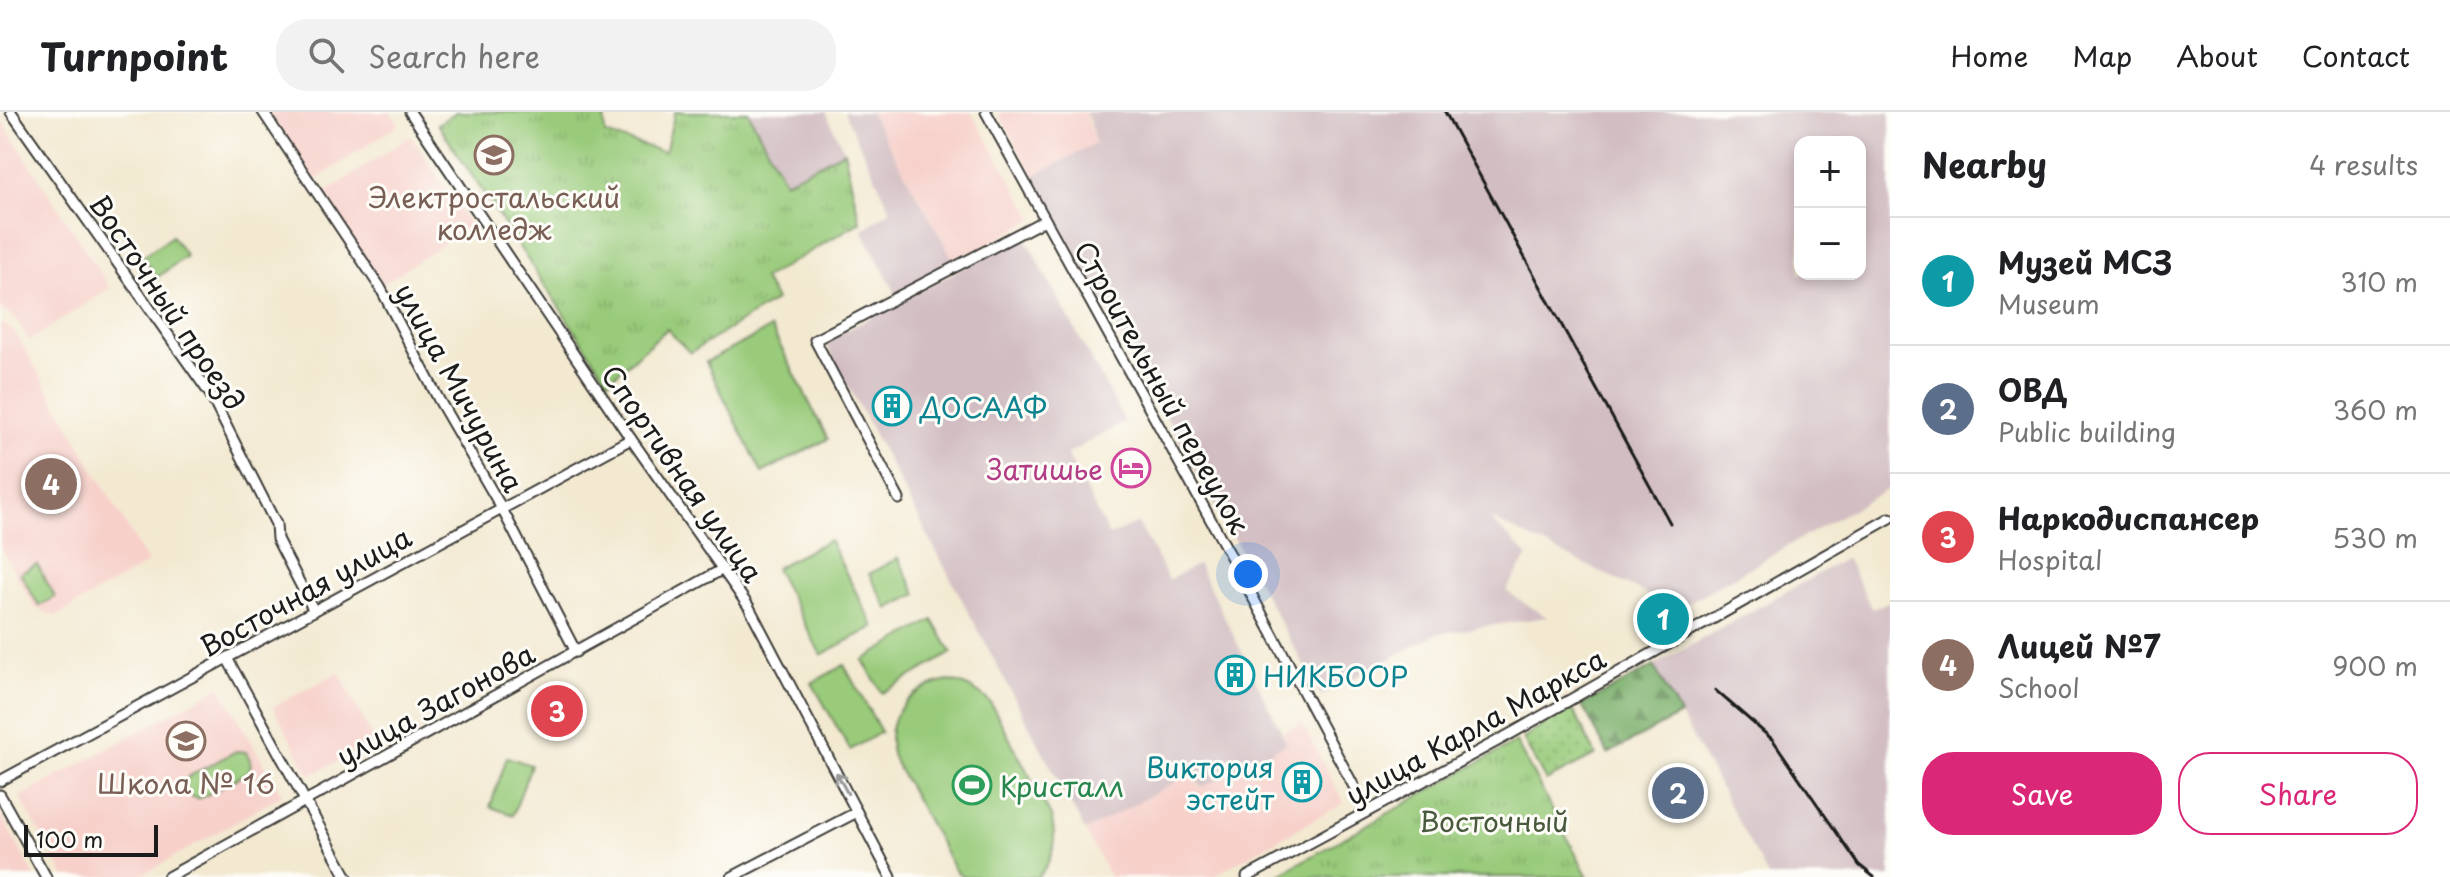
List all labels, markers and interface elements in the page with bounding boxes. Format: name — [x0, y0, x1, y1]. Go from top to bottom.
search box — [276, 19, 836, 91]
text: Turnpoint — [40, 27, 228, 84]
icon: search — [304, 33, 348, 77]
text: Search here — [368, 33, 540, 78]
text: Home — [1950, 34, 2028, 77]
text: Map — [2072, 34, 2132, 77]
text: About — [2176, 34, 2258, 77]
text: Contact — [2302, 34, 2410, 77]
school or university icon: Электростальский колледж — [473, 134, 515, 176]
map controls — [1794, 136, 1866, 280]
button: + — [1794, 136, 1866, 208]
text: Nearby — [1922, 138, 2047, 190]
text: 4 results — [2309, 145, 2418, 184]
place label: Электростальский колледж — [368, 175, 620, 250]
street label: Восточный проезд — [80, 185, 256, 419]
button: − — [1794, 208, 1866, 280]
street label: Строительный переулок — [1064, 232, 1262, 542]
text: Музей МСЗ — [1998, 239, 2173, 284]
text: 1 — [1942, 262, 1954, 301]
text: 310 m — [2340, 262, 2418, 301]
street label: улица Мичурина — [385, 275, 536, 500]
text: Museum — [1998, 284, 2100, 323]
street label: Спортивная улица — [592, 355, 775, 591]
text: ОВД — [1998, 367, 2068, 412]
building icon: ДОСААФ — [871, 385, 913, 427]
place label: ДОСААФ — [919, 385, 1047, 428]
text: 2 — [1939, 390, 1957, 429]
text: 360 m — [2333, 390, 2418, 429]
text: Public building — [1998, 412, 2176, 451]
place label: Затишье — [987, 447, 1103, 490]
hotel icon: Затишье — [1110, 447, 1152, 489]
pin: 4 — [25, 454, 77, 514]
text: Наркодиспансер — [1998, 495, 2259, 540]
street label: Восточная улица — [191, 515, 419, 667]
text: 3 — [1939, 518, 1957, 557]
text: 530 m — [2332, 518, 2418, 557]
text: Hospital — [1998, 540, 2102, 579]
your location — [1228, 554, 1268, 594]
pin: 1 — [1637, 589, 1689, 649]
text: Лицей №7 — [1998, 623, 2160, 668]
street label: улица Загонова — [328, 631, 543, 776]
street label: улица Карла Маркса — [1337, 636, 1614, 816]
text: 4 — [1939, 646, 1957, 685]
text: 900 m — [2332, 646, 2418, 685]
building icon: НИКБООР — [1214, 654, 1256, 696]
place label: НИКБООР — [1263, 654, 1408, 697]
text: School — [1998, 668, 2080, 707]
pin: 3 — [531, 681, 583, 741]
school or university icon: Школа № 16 — [165, 720, 207, 762]
place label: Виктория эстейт — [1146, 745, 1274, 820]
button: Save — [1922, 752, 2162, 835]
button: Share — [2178, 752, 2418, 835]
place label: Школа № 16 — [97, 761, 275, 804]
building icon: Виктория эстейт — [1281, 761, 1323, 803]
pin: 2 — [1652, 763, 1704, 823]
sports icon: Кристалл — [951, 764, 993, 806]
place label: Кристалл — [1000, 764, 1124, 807]
one-way arrow — [834, 772, 850, 795]
park label: Восточный — [1419, 799, 1569, 842]
scale bar — [24, 821, 158, 857]
text: 100 m — [36, 822, 103, 855]

